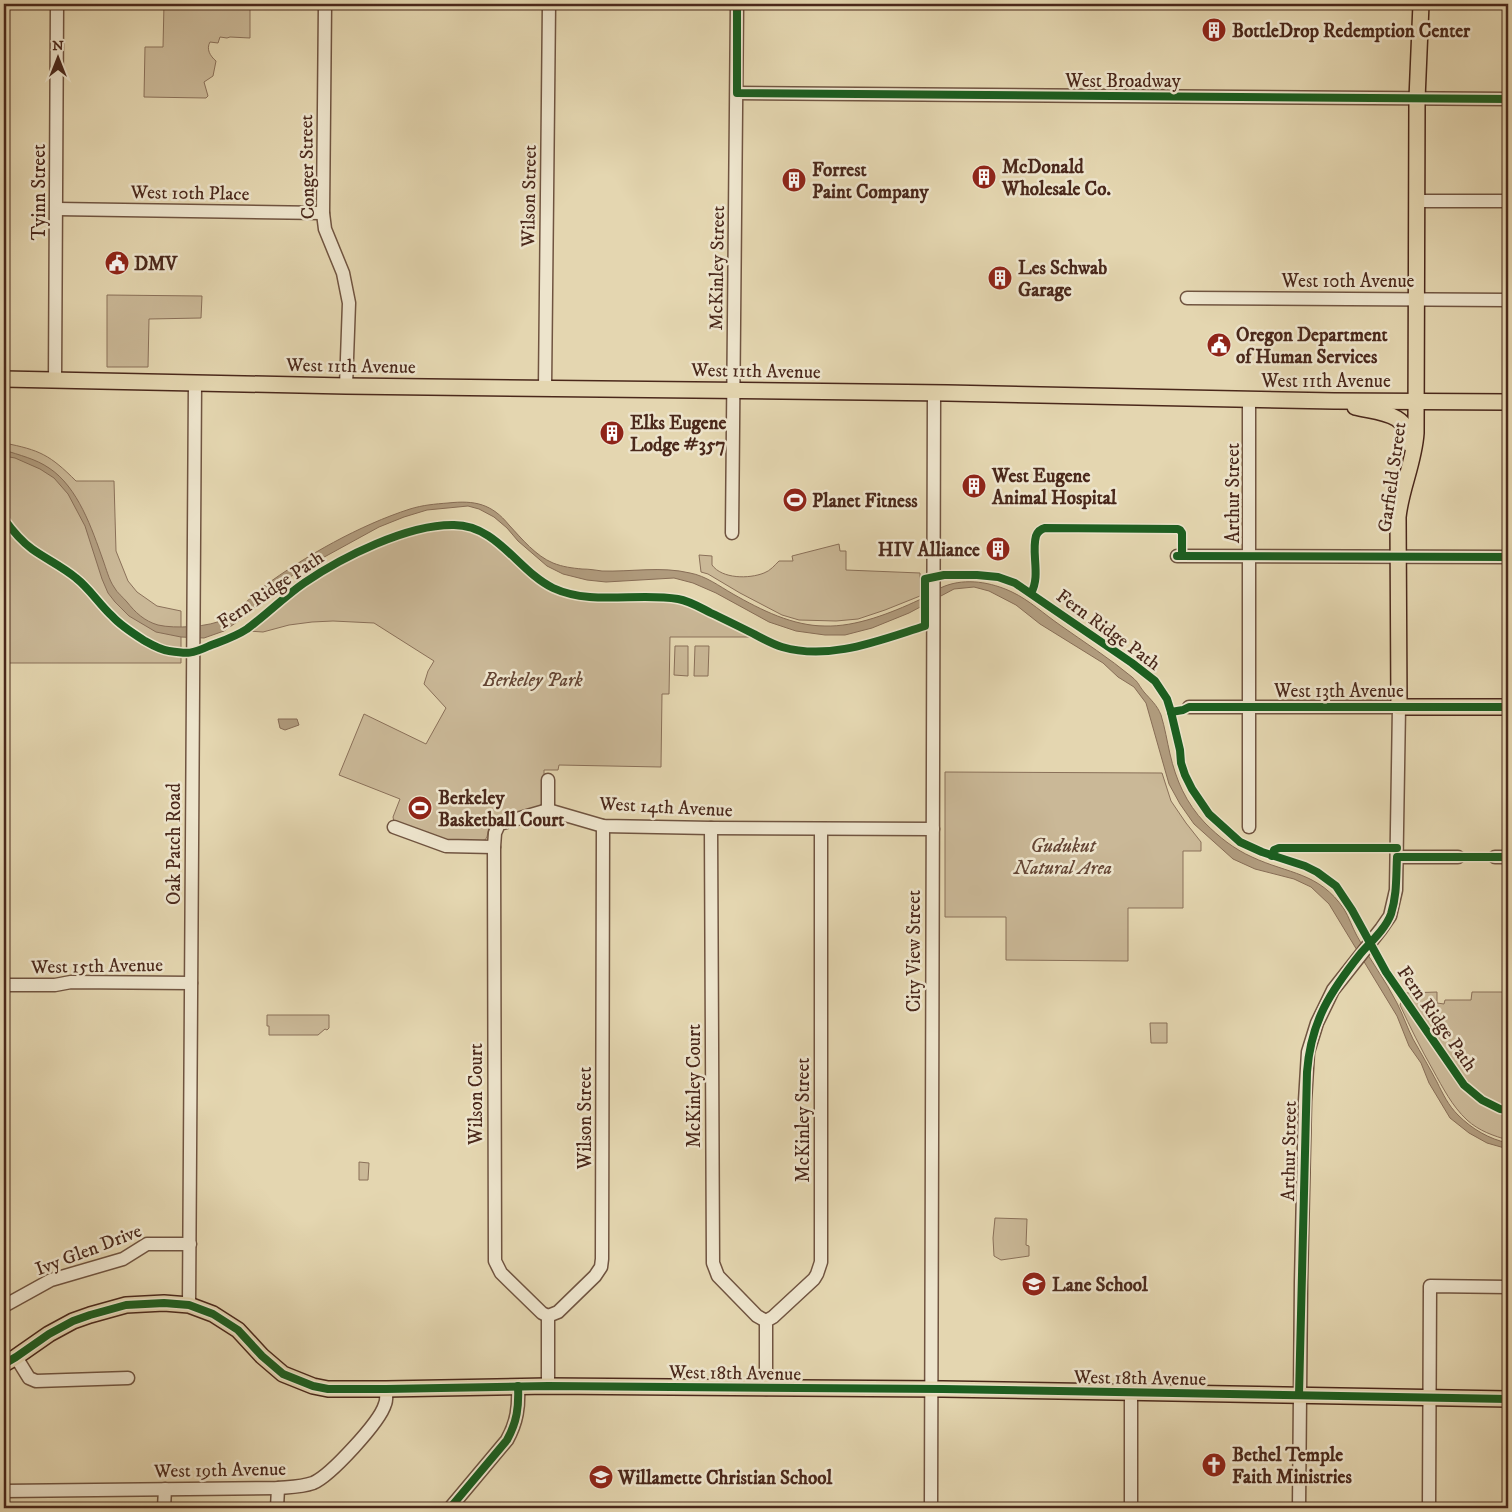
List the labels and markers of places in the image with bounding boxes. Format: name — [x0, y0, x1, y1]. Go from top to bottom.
building icon: BottleDrop Redemption Center — [1201, 17, 1227, 43]
place label: BottleDrop Redemption Center — [1232, 20, 1471, 43]
place label: McDonald Wholesale Co. — [1001, 156, 1111, 201]
place label: Forrest Paint Company — [812, 159, 930, 204]
building icon: McDonald Wholesale Co. — [971, 164, 997, 190]
building icon: Forrest Paint Company — [781, 167, 807, 193]
public building icon: DMV — [104, 250, 130, 276]
place label: DMV — [134, 253, 178, 276]
place label: Les Schwab Garage — [1018, 257, 1107, 302]
building icon: Les Schwab Garage — [987, 265, 1013, 291]
place label: Oregon Department of Human Services — [1236, 324, 1389, 369]
public building icon: Oregon Department of Human Services — [1206, 332, 1232, 358]
place label: Elks Eugene Lodge #357 — [630, 412, 727, 457]
building icon: Elks Eugene Lodge #357 — [599, 420, 625, 446]
place label: West Eugene Animal Hospital — [991, 465, 1117, 510]
building icon: West Eugene Animal Hospital — [961, 473, 987, 499]
sports icon: Planet Fitness — [782, 487, 808, 513]
place label: Planet Fitness — [812, 490, 918, 513]
building icon: HIV Alliance — [985, 536, 1011, 562]
place label: HIV Alliance — [878, 539, 980, 562]
place label: Berkeley Basketball Court — [438, 787, 565, 832]
sports icon: Berkeley Basketball Court — [407, 795, 433, 821]
school or university icon: Lane School — [1021, 1271, 1047, 1297]
place label: Lane School — [1052, 1274, 1148, 1297]
place label: Bethel Temple Faith Ministries — [1232, 1444, 1352, 1489]
church icon: Bethel Temple Faith Ministries — [1201, 1452, 1227, 1478]
school or university icon: Willamette Christian School — [588, 1464, 614, 1490]
place label: Willamette Christian School — [617, 1467, 832, 1490]

